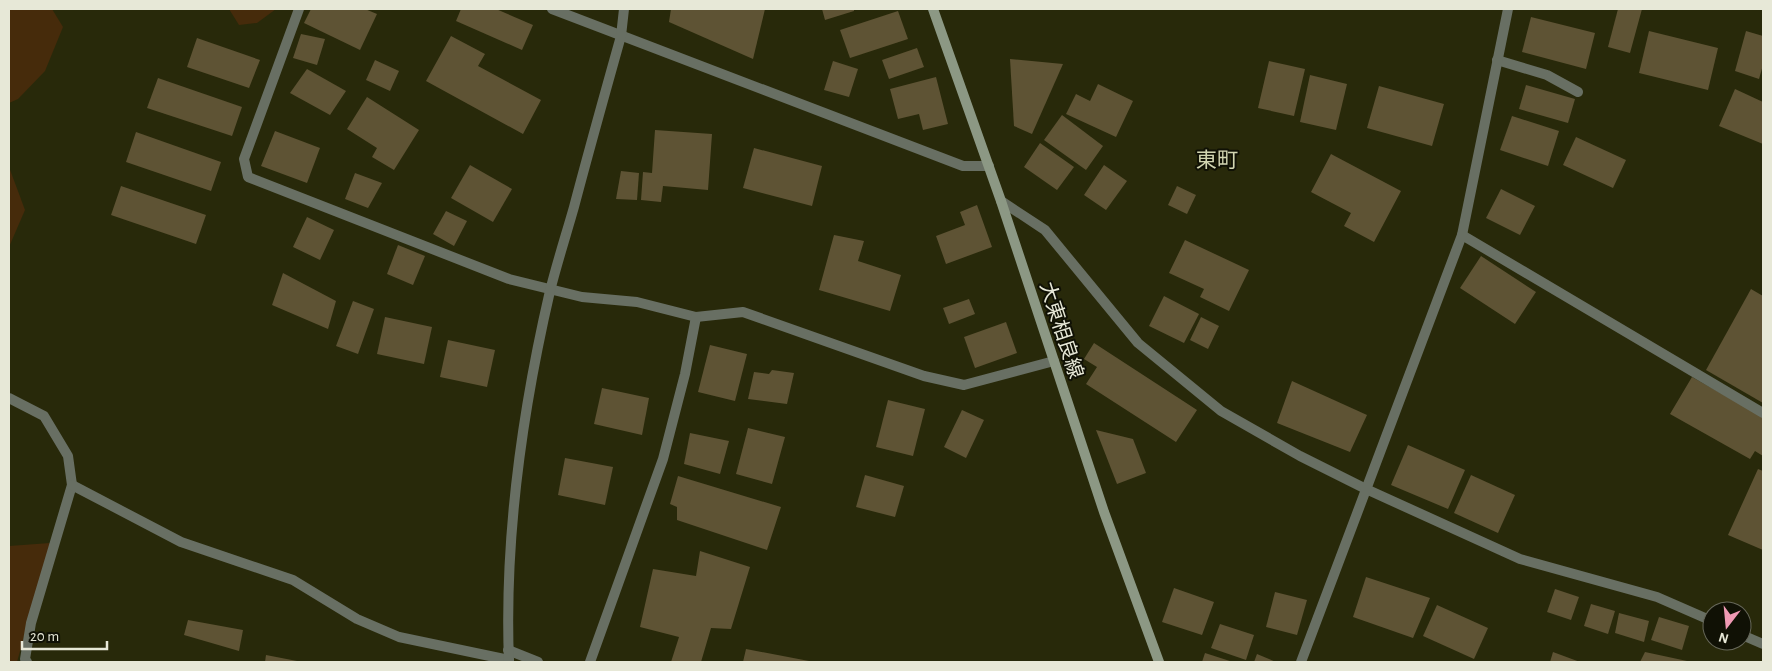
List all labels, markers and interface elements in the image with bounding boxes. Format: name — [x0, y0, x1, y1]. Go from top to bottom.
district label: 東町 — [1196, 149, 1238, 171]
street label: 大東相良線 — [1036, 279, 1088, 381]
north arrow — [1702, 601, 1752, 651]
scale bar — [22, 618, 108, 650]
text: 20 m — [30, 629, 59, 644]
text: N — [1717, 629, 1730, 646]

